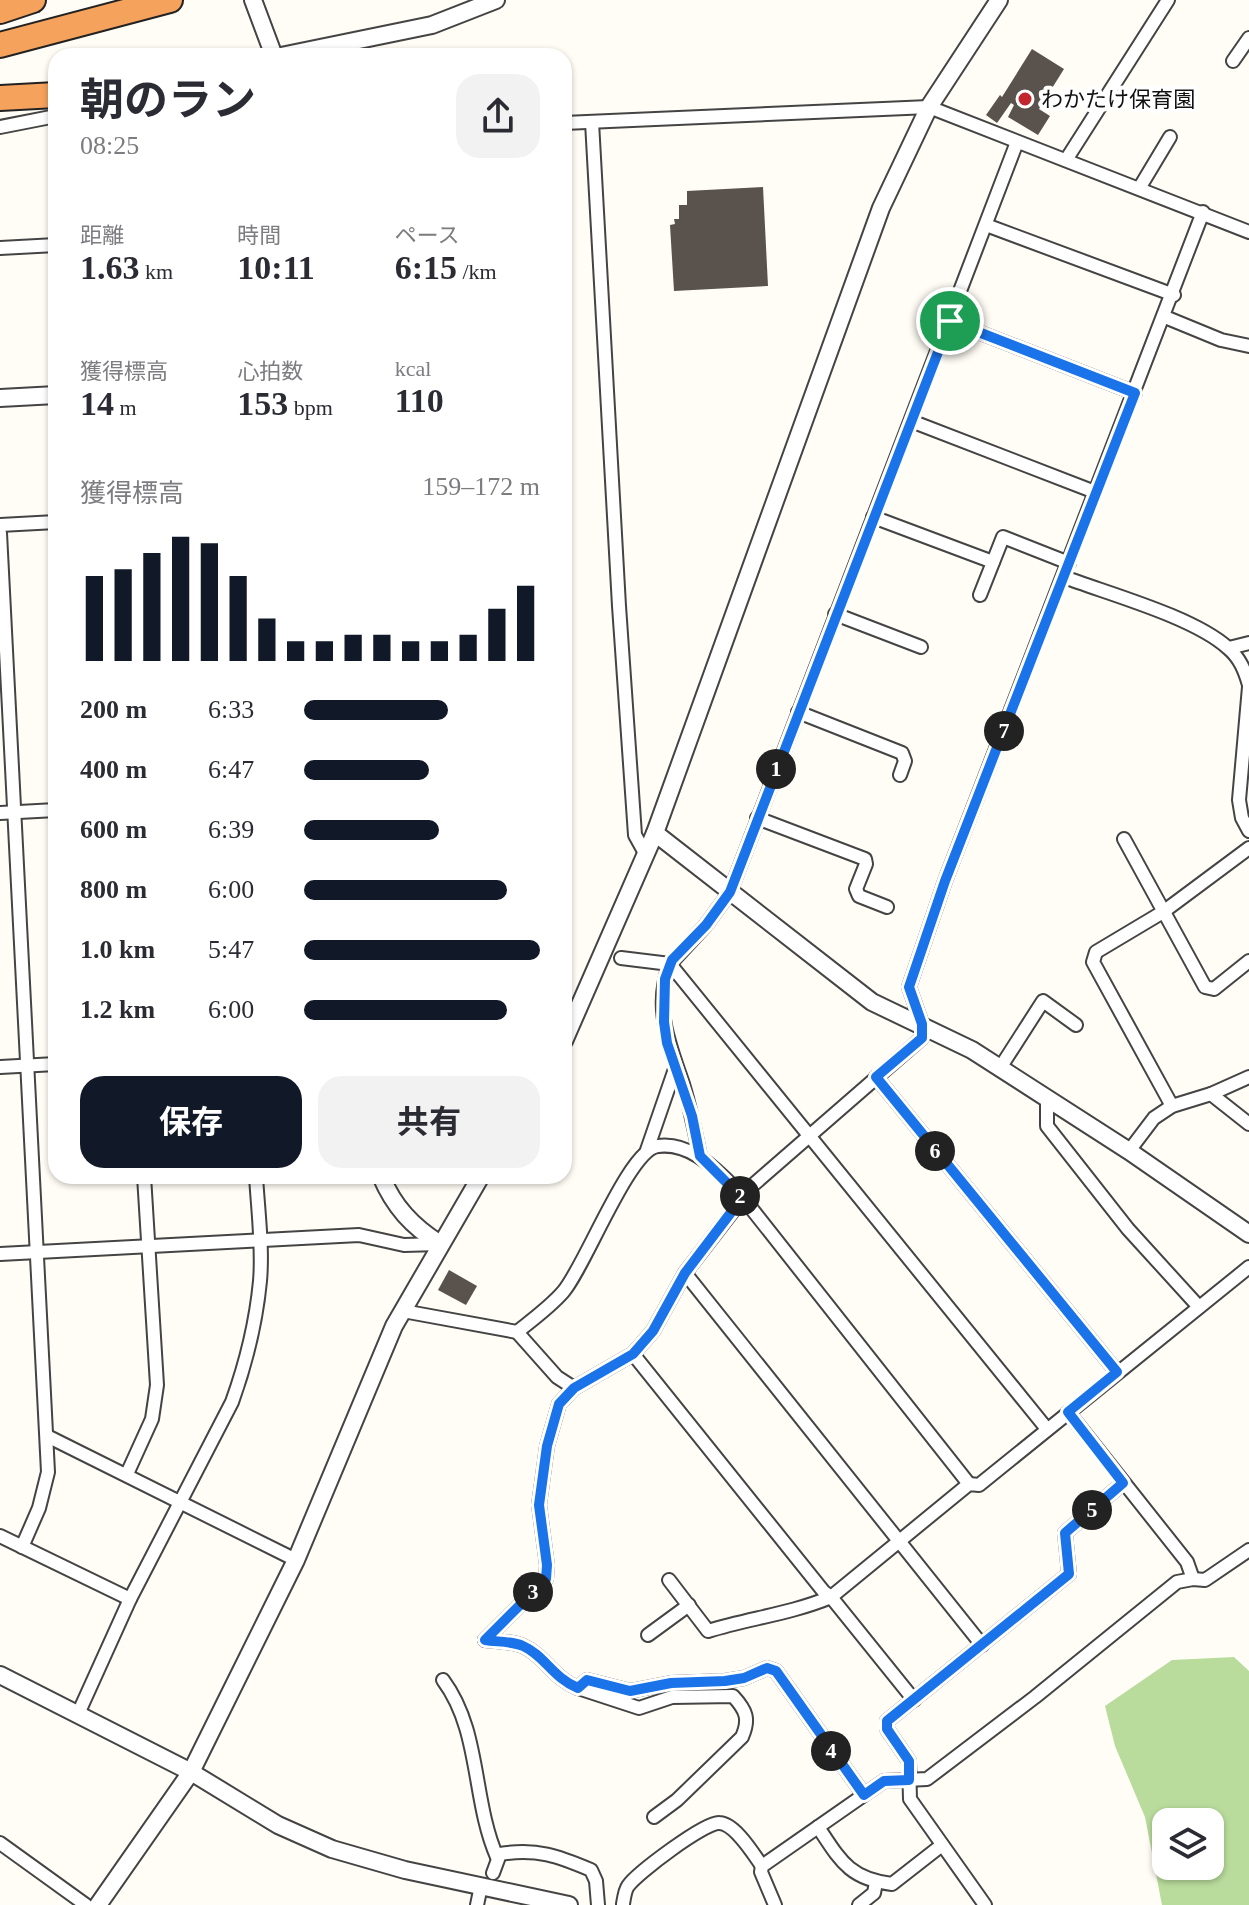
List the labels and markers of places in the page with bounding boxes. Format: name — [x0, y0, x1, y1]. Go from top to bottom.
place label: わかたけ保育園 — [1041, 87, 1195, 112]
marker: わかたけ保育園 — [1016, 90, 1034, 108]
pin — [916, 287, 984, 355]
pin: 7 — [984, 711, 1024, 751]
pin: 1 — [756, 749, 796, 789]
pin: 6 — [915, 1131, 955, 1171]
pin: 2 — [720, 1176, 760, 1216]
pin: 5 — [1072, 1490, 1112, 1530]
pin: 3 — [513, 1572, 553, 1612]
pin: 4 — [811, 1731, 851, 1771]

